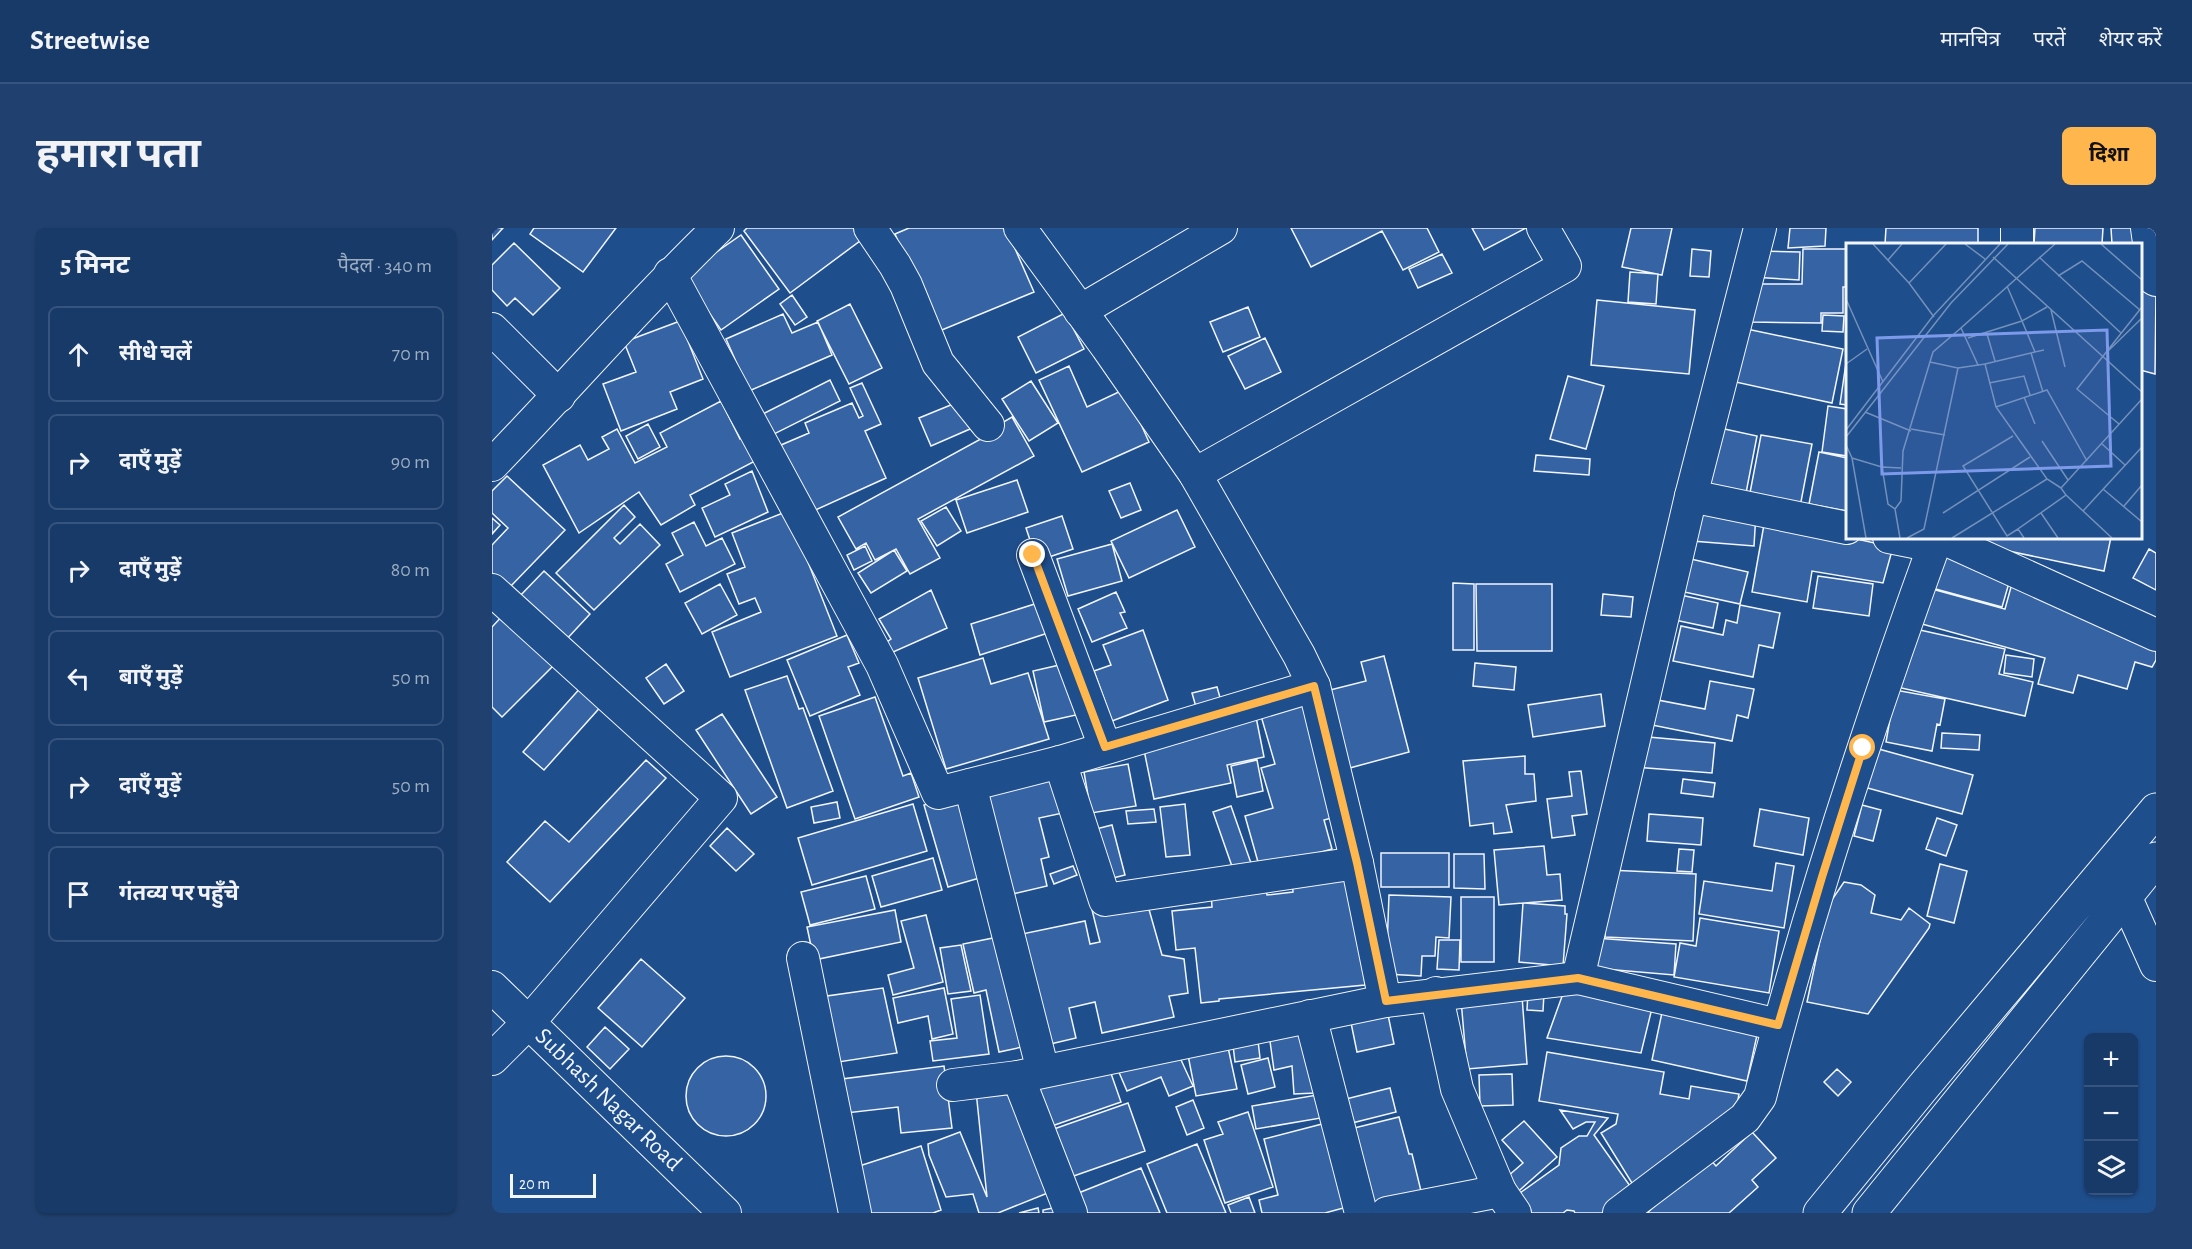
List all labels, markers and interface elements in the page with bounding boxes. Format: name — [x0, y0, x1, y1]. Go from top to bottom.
text: Streetwise — [30, 27, 150, 55]
text: मानचित्र — [1940, 29, 2000, 50]
text: परतें — [2033, 29, 2066, 50]
text: शेयर करें — [2099, 29, 2162, 50]
button: दिशा — [2062, 127, 2156, 185]
text: हमारा पता — [36, 133, 201, 175]
inset map — [1846, 243, 2141, 538]
text: 5 मिनट — [60, 252, 130, 278]
text: पैदल · 340 m — [338, 256, 432, 276]
icon: ahead — [62, 338, 95, 371]
text: सीधे चलें — [119, 342, 192, 364]
text: 70 m — [392, 344, 430, 364]
icon: right — [62, 446, 95, 479]
text: दाएँ मुड़ें — [119, 450, 181, 472]
text: 90 m — [391, 452, 430, 472]
route end — [1019, 541, 1045, 567]
icon: right — [62, 554, 95, 587]
text: दाएँ मुड़ें — [119, 558, 181, 580]
text: 80 m — [391, 560, 430, 580]
icon: left — [62, 662, 95, 695]
text: बाएँ मुड़ें — [119, 666, 183, 688]
text: 50 m — [392, 668, 430, 688]
route start — [1849, 734, 1875, 760]
icon: right — [62, 770, 95, 803]
text: दाएँ मुड़ें — [119, 774, 181, 796]
text: 50 m — [392, 776, 430, 796]
icon: arrive — [62, 878, 95, 911]
text: गंतव्य पर पहुँचे — [119, 882, 239, 904]
street label: Subhash Nagar Road — [530, 1024, 686, 1176]
map controls — [2084, 1033, 2138, 1195]
button: + — [2084, 1033, 2138, 1087]
button: − — [2084, 1087, 2138, 1141]
button: layers — [2084, 1141, 2138, 1195]
scale bar — [510, 1171, 596, 1198]
text: 20 m — [519, 1176, 550, 1192]

